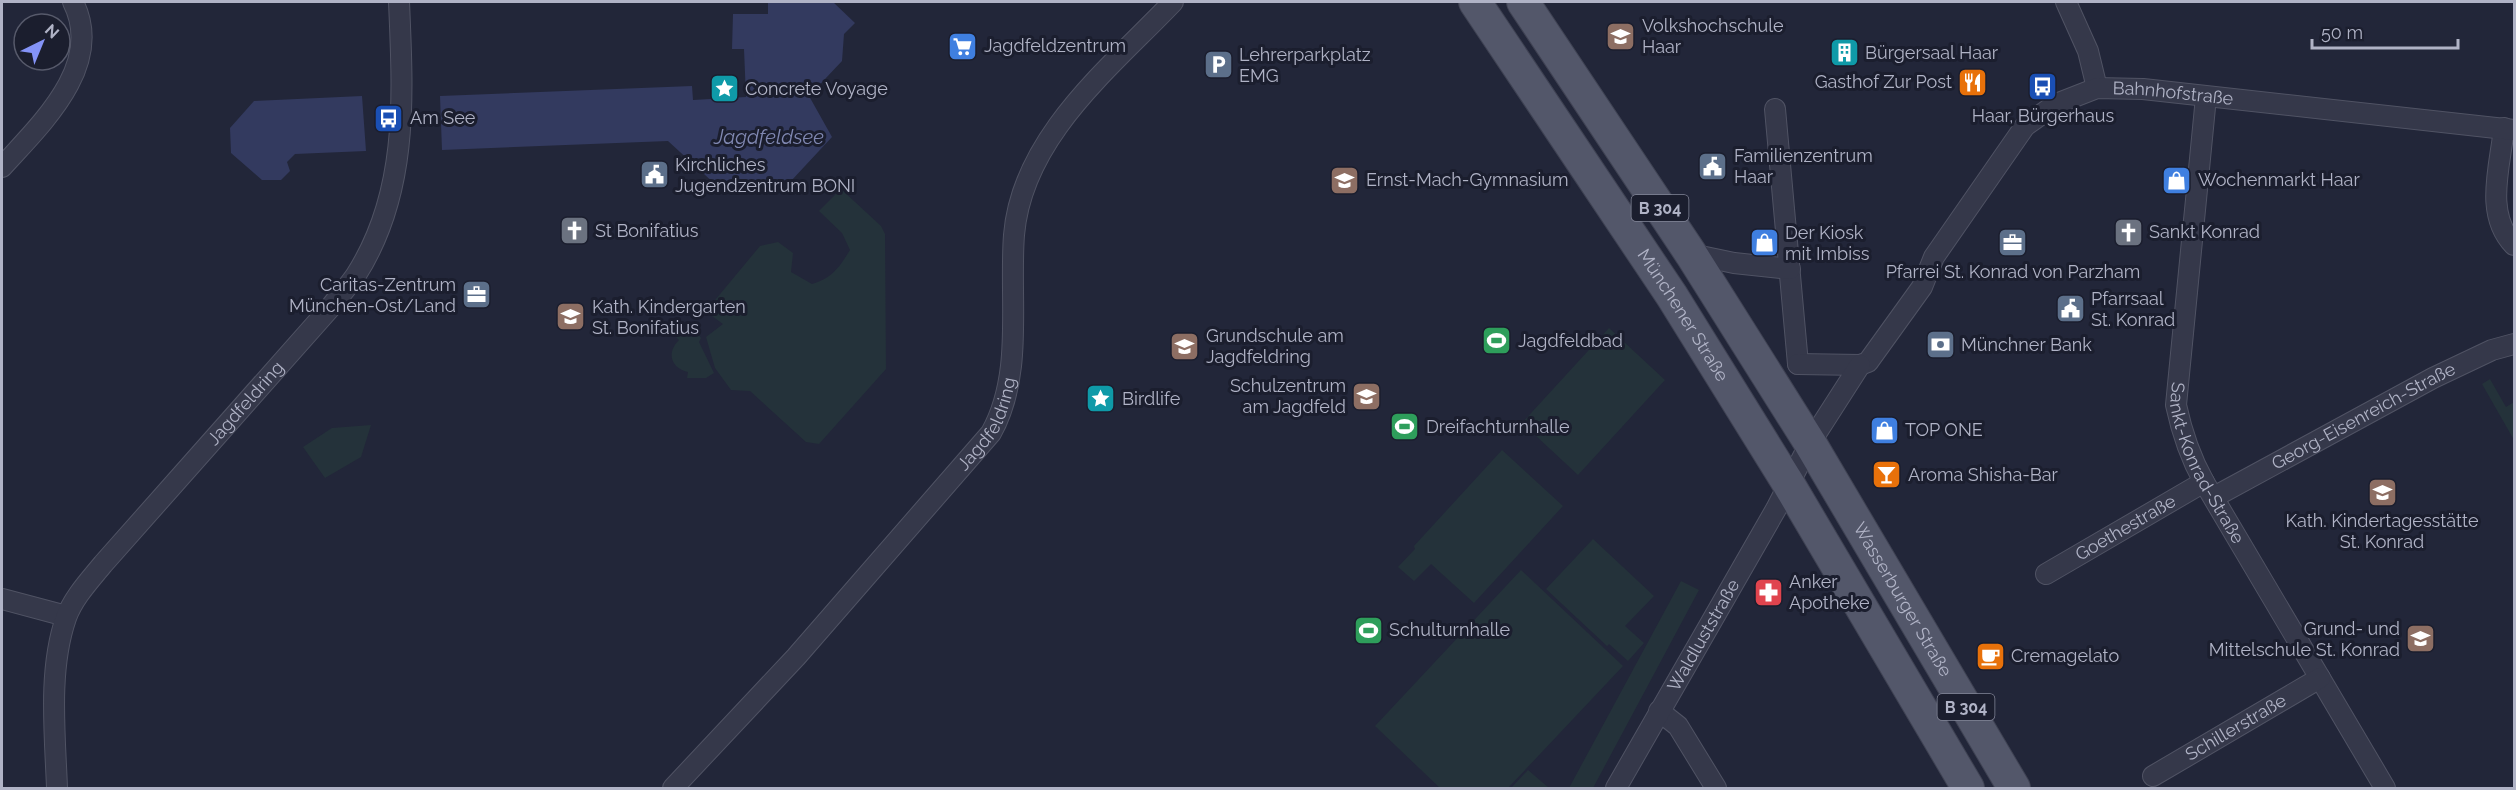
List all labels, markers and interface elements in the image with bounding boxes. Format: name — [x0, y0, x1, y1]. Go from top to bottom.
north arrow — [12, 12, 72, 72]
scale bar — [2312, 12, 2458, 50]
place label: Volkshochschule Haar — [1642, 15, 1784, 57]
text: N — [41, 20, 63, 43]
school or university icon: Volkshochschule Haar — [1605, 20, 1637, 52]
text: 50 m — [2321, 22, 2363, 43]
supermarket icon: Jagdfeldzentrum — [947, 30, 979, 62]
place label: Jagdfeldzentrum — [984, 35, 1126, 56]
building icon: Bürgersaal Haar — [1828, 37, 1860, 69]
place label: Bürgersaal Haar — [1865, 42, 1999, 63]
place label: Lehrerparkplatz EMG — [1239, 44, 1371, 86]
parking icon: Lehrerparkplatz EMG — [1202, 49, 1234, 81]
restaurant icon: Gasthof Zur Post — [1957, 66, 1989, 98]
place label: Gasthof Zur Post — [1815, 71, 1952, 92]
bus stop icon: Haar, Bürgerhaus — [2027, 71, 2059, 103]
place icon: Concrete Voyage — [708, 73, 740, 105]
street label: Bahnhofstraße — [2112, 77, 2235, 109]
place label: Concrete Voyage — [745, 78, 888, 99]
bus stop icon: Am See — [373, 102, 405, 134]
place label: Haar, Bürgerhaus — [1972, 105, 2115, 126]
place label: Am See — [410, 107, 476, 128]
water label: Jagdfeldsee — [713, 125, 824, 149]
place label: Familienzentrum Haar — [1734, 145, 1873, 187]
public building icon: Familienzentrum Haar — [1697, 150, 1729, 182]
place label: Kirchliches Jugendzentrum BONI — [675, 154, 855, 196]
public building icon: Kirchliches Jugendzentrum BONI — [638, 159, 670, 191]
school or university icon: Ernst-Mach-Gymnasium — [1329, 164, 1361, 196]
shop icon: Wochenmarkt Haar — [2161, 164, 2193, 196]
place label: Ernst-Mach-Gymnasium — [1366, 169, 1569, 190]
place label: Wochenmarkt Haar — [2198, 169, 2360, 190]
road number: B 304 — [1632, 195, 1688, 221]
church icon: St Bonifatius — [558, 215, 590, 247]
church icon: Sankt Konrad — [2112, 216, 2144, 248]
place label: St Bonifatius — [595, 220, 699, 241]
place label: Sankt Konrad — [2149, 221, 2260, 242]
place label: Der Kiosk mit Imbiss — [1785, 222, 1870, 264]
shop icon: Der Kiosk mit Imbiss — [1748, 227, 1780, 259]
office icon: Pfarrei St. Konrad von Parzham — [1997, 227, 2029, 259]
street label: Münchener Straße — [1633, 245, 1734, 385]
place label: Pfarrei St. Konrad von Parzham — [1886, 261, 2140, 282]
place label: Caritas-Zentrum München-Ost/Land — [289, 274, 456, 316]
office icon: Caritas-Zentrum München-Ost/Land — [461, 279, 493, 311]
place label: Pfarrsaal St. Konrad — [2091, 288, 2175, 330]
public building icon: Pfarrsaal St. Konrad — [2054, 293, 2086, 325]
place label: Kath. Kindergarten St. Bonifatius — [592, 296, 746, 338]
school or university icon: Kath. Kindergarten St. Bonifatius — [555, 301, 587, 333]
place label: Grundschule am Jagdfeldring — [1206, 325, 1344, 367]
sports icon: Jagdfeldbad — [1481, 325, 1513, 357]
bank icon: Münchner Bank — [1924, 329, 1956, 361]
school or university icon: Grundschule am Jagdfeldring — [1169, 330, 1201, 362]
place label: Jagdfeldbad — [1518, 330, 1623, 351]
place label: Münchner Bank — [1961, 334, 2092, 355]
street label: Jagdfeldring — [203, 357, 288, 449]
street label: Georg-Eisenreich-Straße — [2268, 358, 2459, 474]
place label: Schulzentrum am Jagdfeld — [1230, 375, 1346, 417]
street label: Jagdfeldring — [952, 376, 1019, 474]
school or university icon: Schulzentrum am Jagdfeld — [1351, 380, 1383, 412]
street label: Sankt-Konrad-Straße — [2166, 381, 2249, 548]
place icon: Birdlife — [1085, 383, 1117, 415]
place label: Birdlife — [1122, 388, 1181, 409]
sports icon: Dreifachturnhalle — [1389, 411, 1421, 443]
shop icon: TOP ONE — [1868, 414, 1900, 446]
place label: Dreifachturnhalle — [1426, 416, 1570, 437]
place label: TOP ONE — [1905, 419, 1983, 440]
bar icon: Aroma Shisha-Bar — [1871, 459, 1903, 491]
place label: Aroma Shisha-Bar — [1908, 464, 2059, 485]
school or university icon: Kath. Kindertagesstätte St. Konrad — [2366, 476, 2398, 508]
street label: Goethestraße — [2071, 490, 2180, 565]
place label: Kath. Kindertagesstätte St. Konrad — [2285, 510, 2479, 552]
street label: Wasserburger Straße — [1849, 518, 1957, 680]
place label: Anker Apotheke — [1789, 571, 1870, 613]
street label: Waldluststraße — [1663, 575, 1744, 695]
pharmacy icon: Anker Apotheke — [1752, 576, 1784, 608]
sports icon: Schulturnhalle — [1352, 614, 1384, 646]
place label: Grund- und Mittelschule St. Konrad — [2209, 618, 2400, 660]
place label: Schulturnhalle — [1389, 619, 1511, 640]
school or university icon: Grund- und Mittelschule St. Konrad — [2405, 623, 2437, 655]
cafe icon: Cremagelato — [1974, 640, 2006, 672]
place label: Cremagelato — [2011, 645, 2119, 666]
street label: Schillerstraße — [2181, 689, 2290, 765]
road number: B 304 — [1938, 694, 1994, 720]

